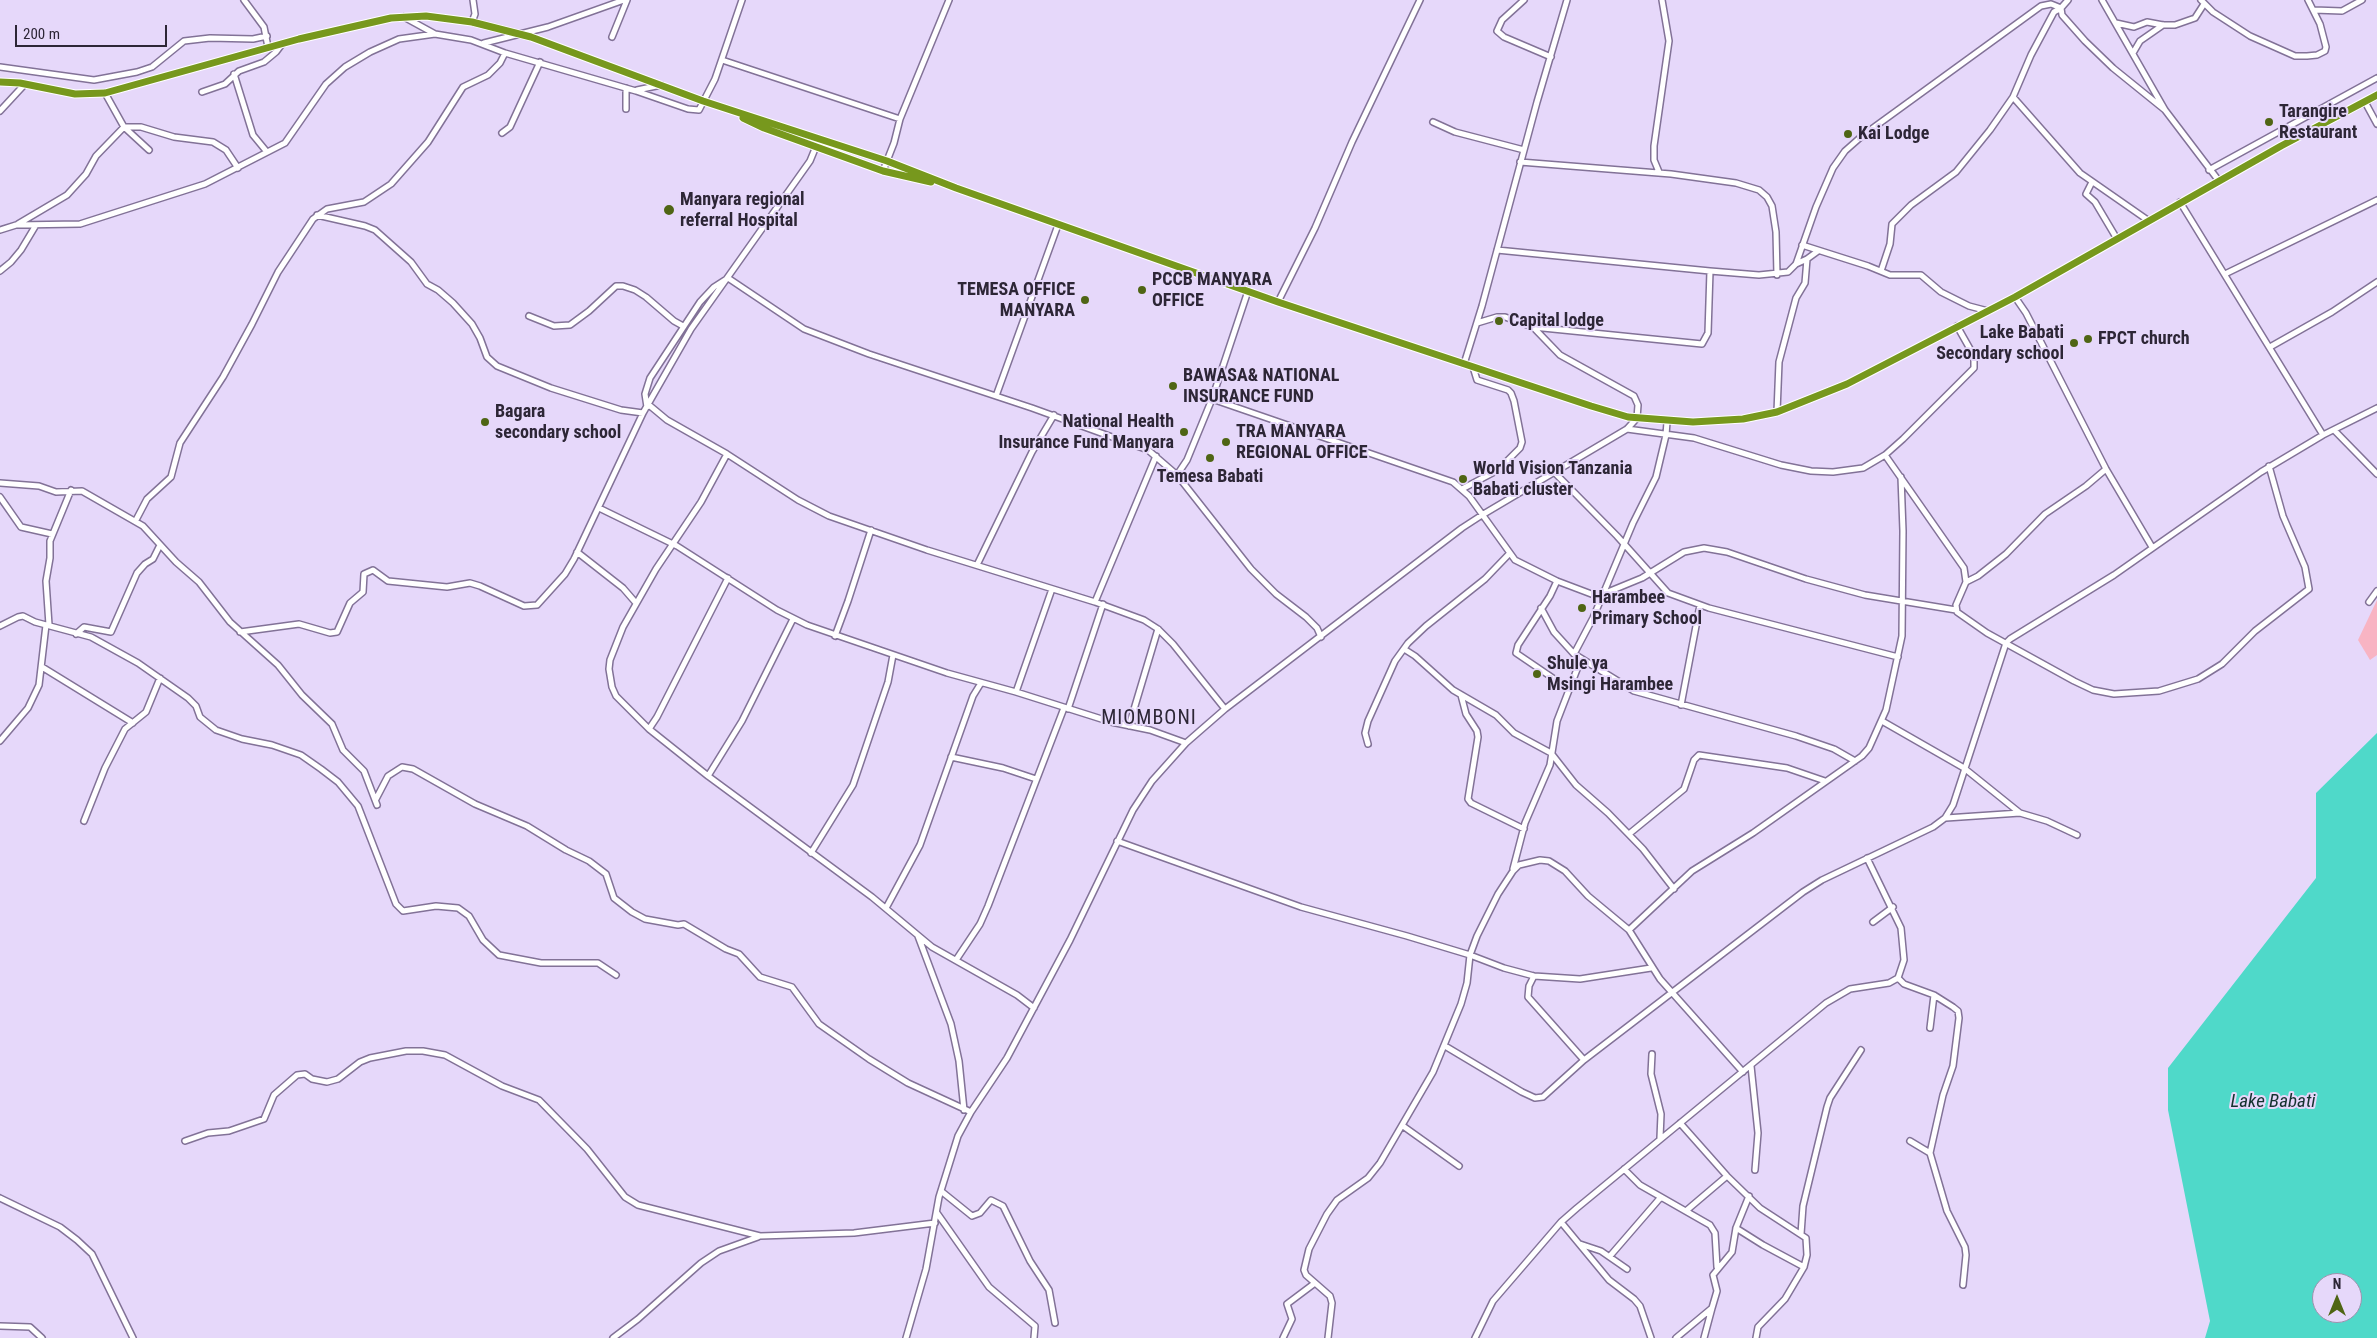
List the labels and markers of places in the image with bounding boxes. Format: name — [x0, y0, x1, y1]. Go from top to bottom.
place label: Tarangire Restaurant — [2279, 101, 2357, 144]
marker: Tarangire Restaurant — [2263, 116, 2275, 128]
place label: Kai Lodge — [1858, 123, 1929, 145]
marker: Kai Lodge — [1842, 128, 1854, 140]
place label: Manyara regional referral Hospital — [680, 189, 805, 232]
marker: Manyara regional referral Hospital — [662, 203, 676, 217]
place label: PCCB MANYARA OFFICE — [1152, 269, 1272, 312]
place label: TEMESA OFFICE MANYARA — [957, 279, 1075, 322]
marker: PCCB MANYARA OFFICE — [1136, 284, 1148, 296]
marker: TEMESA OFFICE MANYARA — [1079, 294, 1091, 306]
place label: Capital lodge — [1509, 310, 1604, 332]
marker: Capital lodge — [1493, 315, 1505, 327]
place label: Lake Babati Secondary school — [1936, 322, 2064, 364]
place label: FPCT church — [2098, 328, 2190, 350]
marker: FPCT church — [2082, 333, 2094, 345]
marker: Lake Babati Secondary school — [2068, 337, 2080, 349]
place label: BAWASA& NATIONAL INSURANCE FUND — [1183, 365, 1339, 408]
marker: BAWASA& NATIONAL INSURANCE FUND — [1167, 380, 1179, 392]
place label: Bagara secondary school — [495, 401, 621, 444]
place label: National Health Insurance Fund Manyara — [998, 411, 1174, 454]
marker: Bagara secondary school — [479, 416, 491, 428]
place label: TRA MANYARA REGIONAL OFFICE — [1236, 421, 1368, 464]
marker: National Health Insurance Fund Manyara — [1178, 426, 1190, 438]
marker: TRA MANYARA REGIONAL OFFICE — [1220, 436, 1232, 448]
marker: Temesa Babati — [1204, 452, 1216, 464]
place label: World Vision Tanzania Babati cluster — [1473, 458, 1632, 500]
place label: Temesa Babati — [1157, 466, 1263, 488]
marker: World Vision Tanzania Babati cluster — [1457, 473, 1469, 485]
place label: Harambee Primary School — [1592, 587, 1702, 630]
marker: Harambee Primary School — [1576, 602, 1588, 614]
place label: Shule ya Msingi Harambee — [1547, 653, 1673, 696]
marker: Shule ya Msingi Harambee — [1531, 668, 1543, 680]

